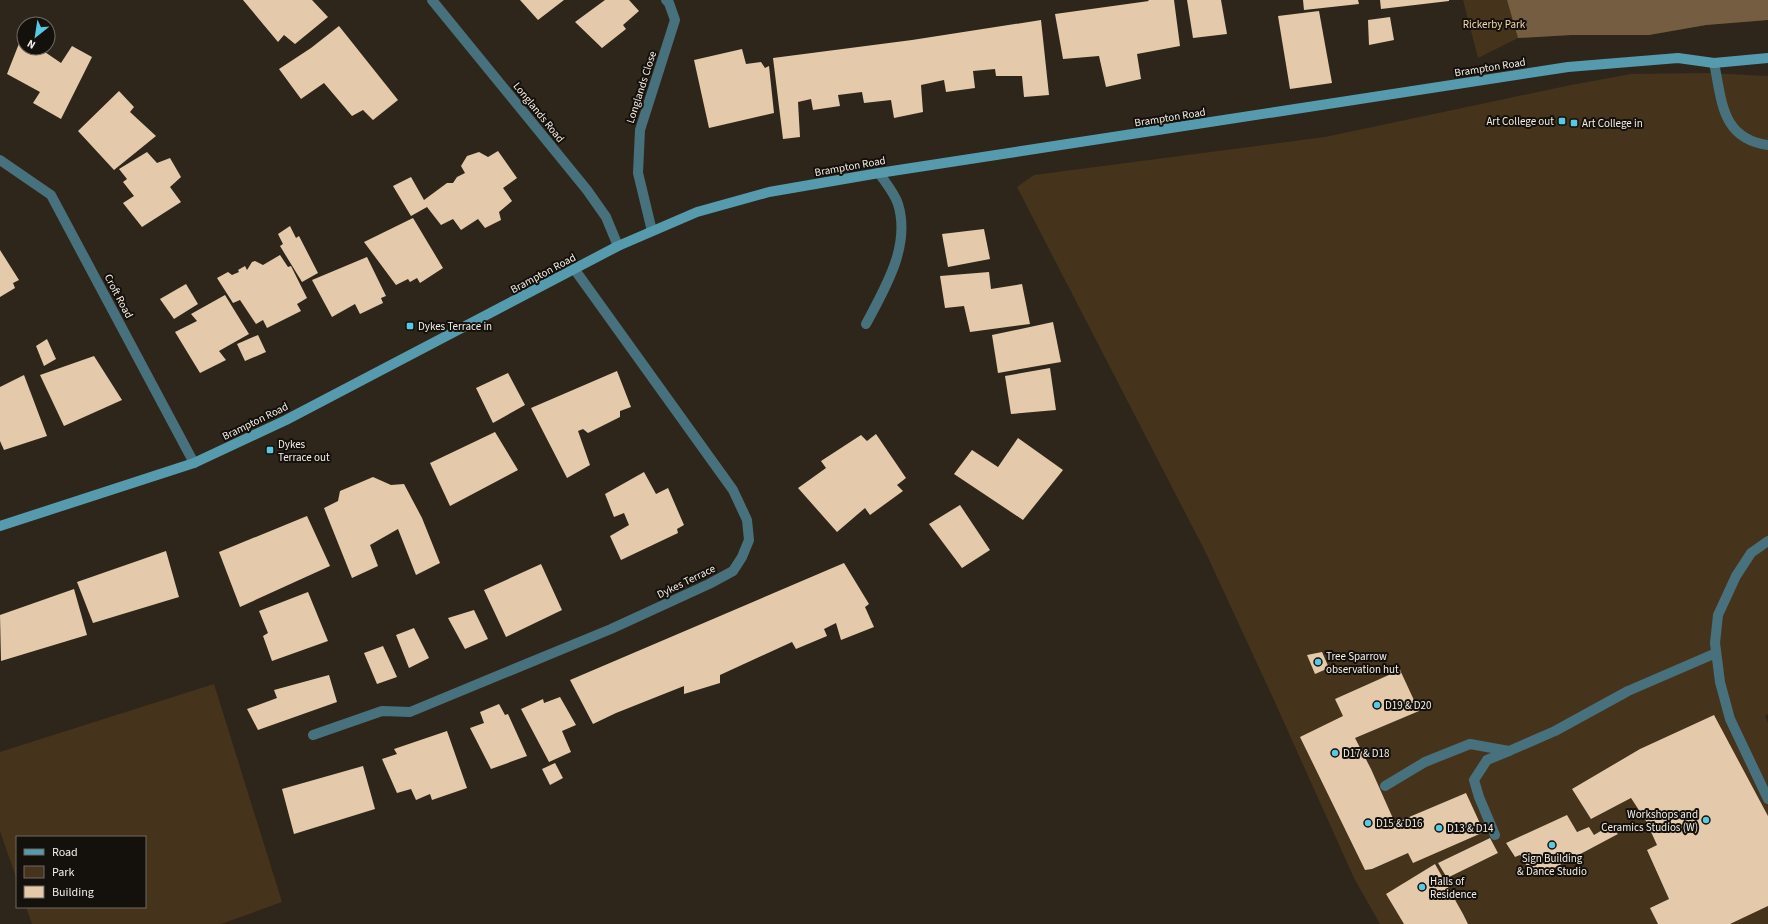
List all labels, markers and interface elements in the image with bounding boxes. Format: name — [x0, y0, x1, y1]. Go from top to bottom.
north arrow — [16, 16, 56, 56]
park label: Rickerby Park — [1463, 17, 1526, 32]
text: N — [24, 36, 38, 53]
street label: Longlands Close — [623, 49, 660, 125]
street label: Brampton Road — [1453, 54, 1527, 81]
street label: Longlands Road — [510, 79, 568, 146]
street label: Brampton Road — [1133, 104, 1207, 131]
place label: Art College out — [1486, 114, 1554, 129]
marker: Art College out — [1557, 116, 1567, 126]
place label: Art College in — [1582, 116, 1643, 131]
marker: Art College in — [1569, 118, 1579, 128]
street label: Brampton Road — [813, 153, 887, 180]
street label: Brampton Road — [508, 250, 579, 297]
street label: Croft Road — [101, 271, 137, 321]
place label: Dykes Terrace in — [418, 319, 492, 334]
marker: Dykes Terrace in — [405, 321, 415, 331]
street label: Brampton Road — [220, 399, 291, 444]
place label: Dykes Terrace out — [278, 437, 330, 465]
marker: Dykes Terrace out — [265, 445, 275, 455]
street label: Dykes Terrace — [655, 561, 718, 602]
place label: Tree Sparrow observation hut — [1326, 649, 1399, 677]
marker: Tree Sparrow observation hut — [1313, 657, 1323, 667]
place label: D19 & D20 — [1385, 698, 1432, 713]
marker: D19 & D20 — [1372, 700, 1382, 710]
place label: D17 & D18 — [1343, 746, 1390, 761]
marker: D17 & D18 — [1330, 748, 1340, 758]
place label: Workshops and Ceramics Studios (W) — [1601, 807, 1698, 835]
marker: Workshops and Ceramics Studios (W) — [1701, 815, 1711, 825]
place label: D15 & D16 — [1376, 816, 1423, 831]
marker: D15 & D16 — [1363, 818, 1373, 828]
place label: D13 & D14 — [1447, 821, 1494, 836]
marker: D13 & D14 — [1434, 823, 1444, 833]
legend — [16, 836, 146, 908]
marker: Sign Building & Dance Studio — [1547, 840, 1557, 850]
text: Road — [52, 844, 78, 861]
place label: Sign Building & Dance Studio — [1517, 851, 1587, 879]
text: Park — [52, 864, 74, 881]
place label: Halls of Residence — [1430, 874, 1477, 902]
marker: Halls of Residence — [1417, 882, 1427, 892]
text: Building — [52, 884, 94, 901]

